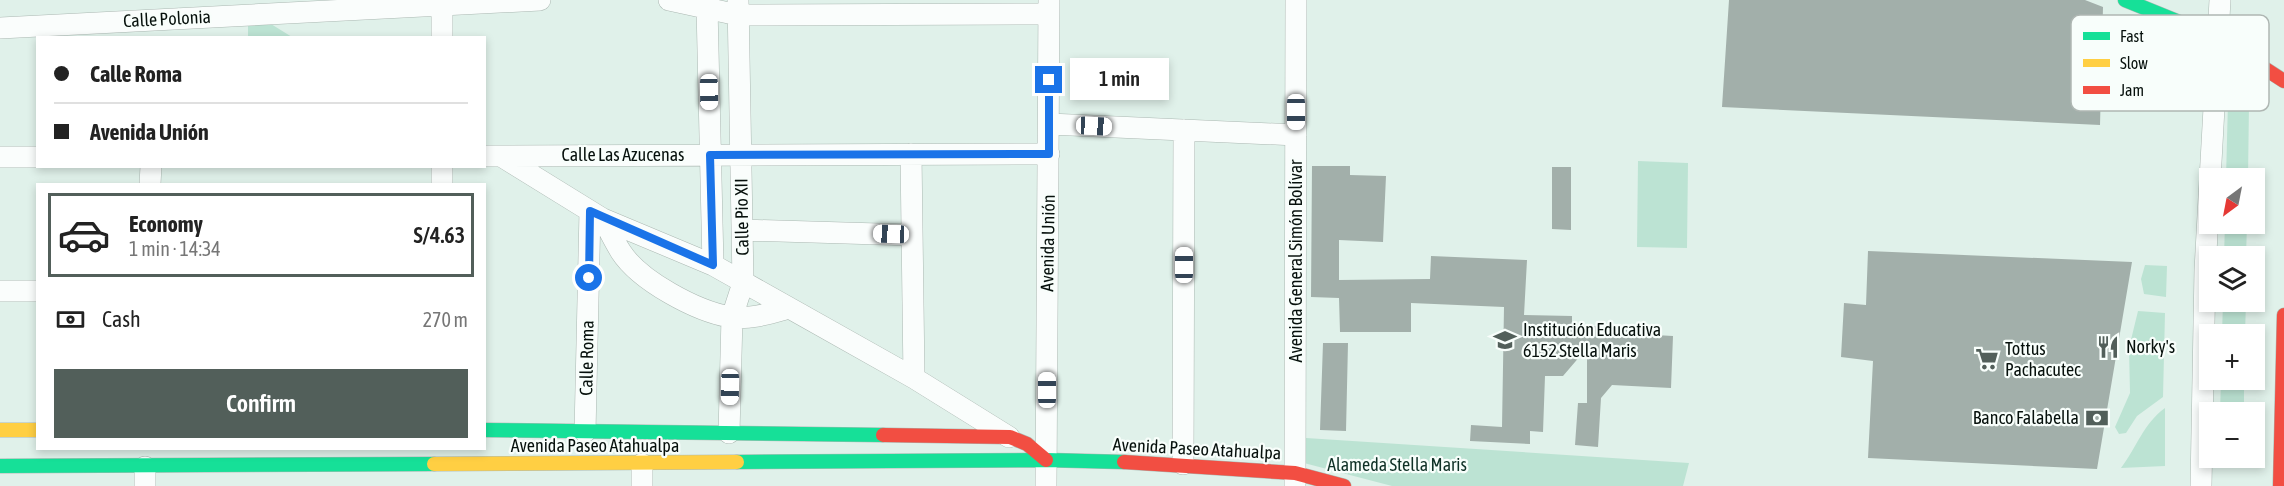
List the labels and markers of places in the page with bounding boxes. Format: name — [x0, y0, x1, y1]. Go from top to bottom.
place label: Institución Educativa 6152 Stella Maris — [1523, 319, 1661, 361]
school or university icon: Institución Educativa 6152 Stella Maris — [1492, 327, 1518, 353]
restaurant icon: Norky's — [2095, 334, 2121, 360]
place label: Norky's — [2126, 336, 2175, 357]
place label: Tottus Pachacutec — [2005, 338, 2081, 380]
supermarket icon: Tottus Pachacutec — [1974, 346, 2000, 372]
bank icon: Banco Falabella — [2084, 405, 2110, 431]
place label: Banco Falabella — [1973, 407, 2079, 428]

